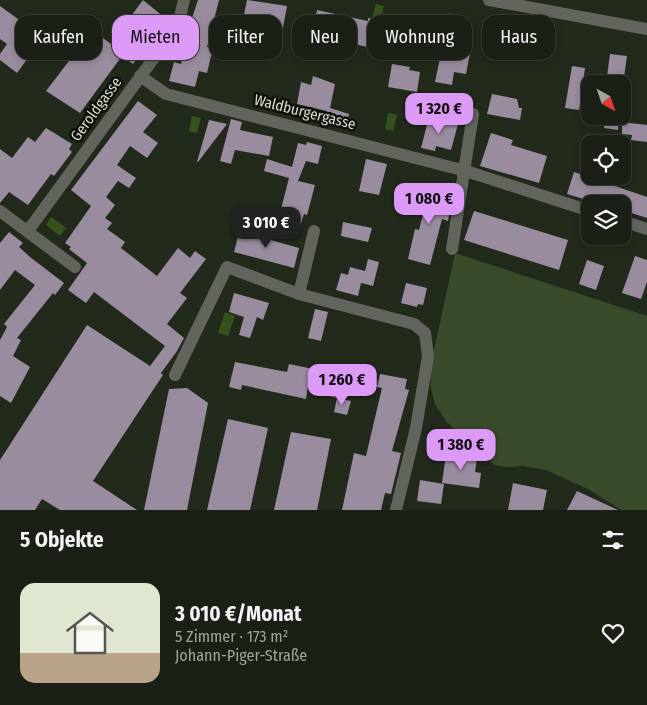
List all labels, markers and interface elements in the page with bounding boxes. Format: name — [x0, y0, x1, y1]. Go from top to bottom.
chip: Kaufen — [15, 15, 102, 60]
chip: Mieten — [112, 15, 199, 60]
chip: Filter — [209, 15, 282, 60]
chip: Neu — [292, 15, 357, 60]
chip: Wohnung — [367, 15, 472, 60]
chip: Haus — [482, 15, 555, 60]
street label: Geroldgasse — [67, 73, 125, 145]
north arrow — [581, 75, 631, 125]
map controls — [581, 75, 631, 245]
street label: Waldburgergasse — [252, 91, 358, 133]
pin: 1 320 € — [393, 92, 485, 135]
text: 1 320 € — [416, 99, 462, 118]
button: locate — [581, 135, 631, 185]
pin: 1 080 € — [383, 182, 475, 225]
text: 1 080 € — [405, 189, 453, 208]
button: layers — [581, 195, 631, 245]
pin: 3 010 € — [220, 206, 312, 249]
text: 3 010 € — [243, 213, 289, 232]
pin: 1 260 € — [296, 364, 388, 406]
text: 1 260 € — [319, 370, 365, 389]
pin: 1 380 € — [415, 428, 507, 471]
text: 1 380 € — [438, 435, 484, 454]
icon: filters — [599, 526, 627, 554]
text: 5 Objekte — [20, 527, 104, 553]
text: 3 010 €/Monat — [175, 601, 301, 627]
icon: home — [60, 603, 120, 663]
icon: heart — [599, 619, 627, 647]
text: 5 Zimmer · 173 m² — [175, 627, 288, 646]
text: Johann-Piger-Straße — [175, 646, 307, 665]

